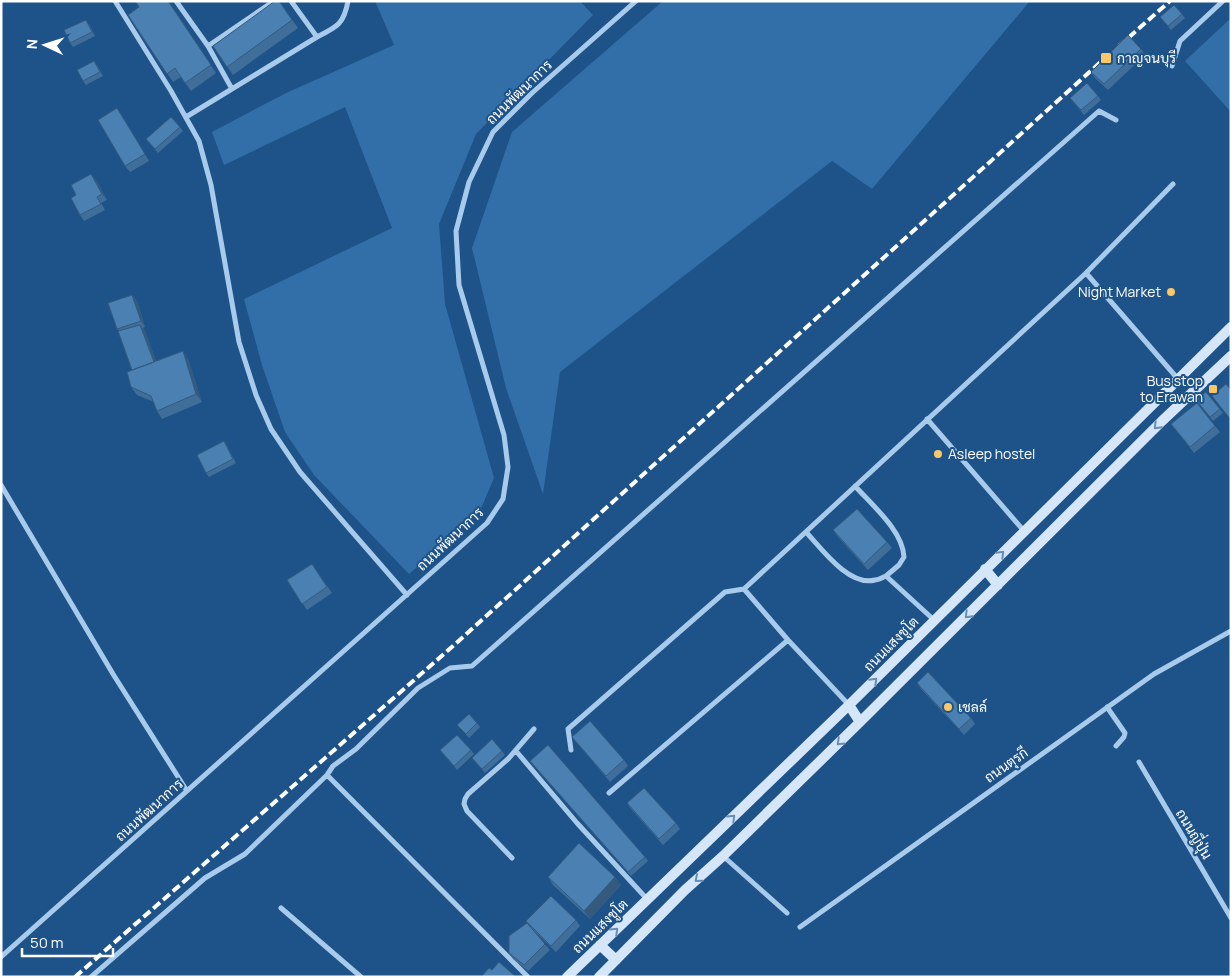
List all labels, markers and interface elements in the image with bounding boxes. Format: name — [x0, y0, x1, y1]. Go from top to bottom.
north arrow — [20, 20, 70, 70]
text: N — [22, 38, 41, 50]
place label: กาญจนบุรี — [1117, 48, 1176, 68]
marker: กาญจนบุรี — [1099, 51, 1113, 65]
street label: ถนนพัฒนาการ — [481, 55, 556, 128]
place label: Night Market — [1078, 282, 1161, 301]
marker: Night Market — [1165, 286, 1177, 298]
place label: Bus stop to Erawan — [1140, 371, 1203, 406]
marker: Bus stop to Erawan — [1207, 383, 1219, 395]
one-way arrow — [1154, 420, 1163, 429]
place label: Asleep hostel — [948, 444, 1035, 463]
marker: Asleep hostel — [932, 448, 944, 460]
street label: ถนนพัฒนาการ — [412, 503, 487, 575]
one-way arrow — [995, 550, 1004, 559]
one-way arrow — [965, 609, 974, 618]
street label: ถนนแสงชูโต — [859, 612, 923, 676]
one-way arrow — [868, 678, 877, 687]
place label: เชลล์ — [958, 697, 987, 716]
marker: เชลล์ — [942, 701, 954, 713]
one-way arrow — [837, 736, 846, 745]
street label: ถนนตุรกี — [980, 743, 1032, 787]
street label: ถนนพัฒนาการ — [111, 774, 187, 845]
street label: ถนนญี่ปุ่น — [1171, 804, 1219, 863]
one-way arrow — [726, 815, 735, 824]
one-way arrow — [694, 873, 703, 882]
street label: ถนนแสงชูโต — [568, 894, 632, 958]
scale bar — [22, 926, 114, 958]
one-way arrow — [609, 928, 618, 937]
text: 50 m — [30, 932, 64, 953]

